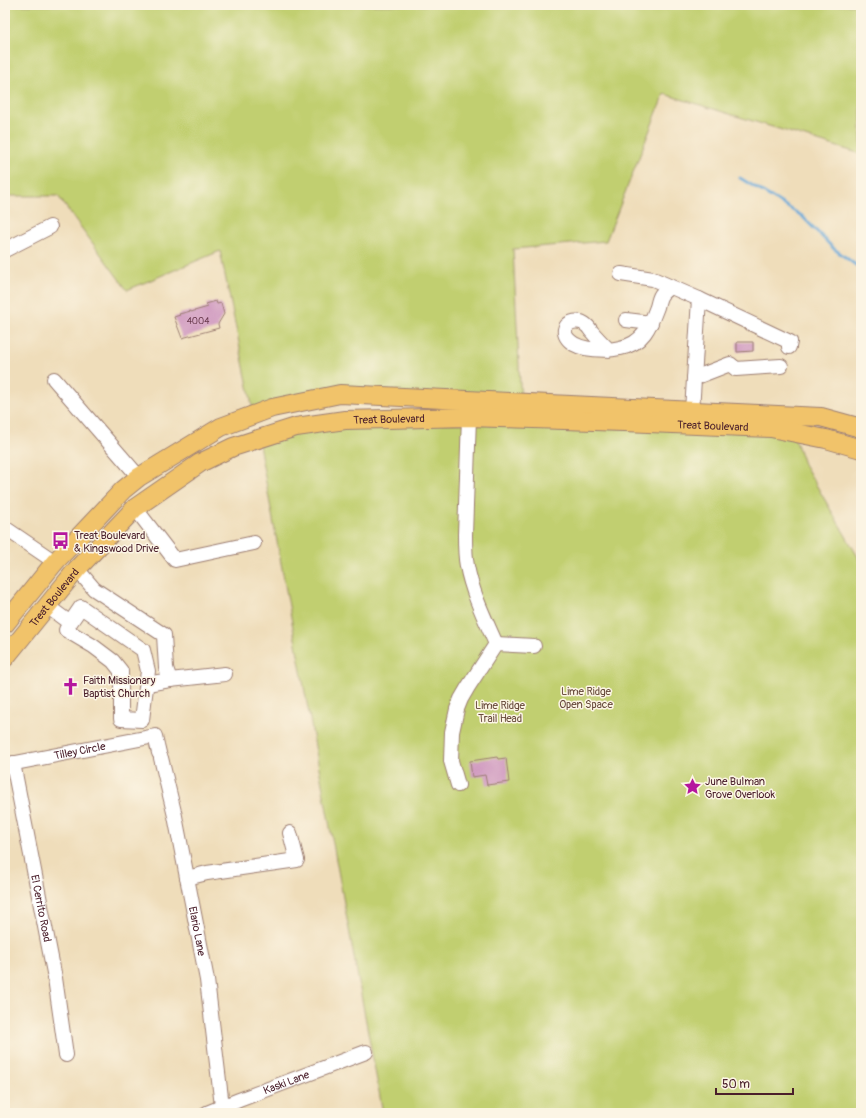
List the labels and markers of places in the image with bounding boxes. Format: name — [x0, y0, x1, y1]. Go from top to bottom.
place label: Treat Boulevard & Kingswood Drive — [74, 529, 160, 555]
bus stop icon: Treat Boulevard & Kingswood Drive — [51, 531, 71, 551]
place label: Faith Missionary Baptist Church — [83, 674, 156, 700]
church icon: Faith Missionary Baptist Church — [60, 676, 80, 696]
place label: June Bulman Grove Overlook — [705, 775, 775, 801]
place icon: June Bulman Grove Overlook — [682, 777, 702, 797]

